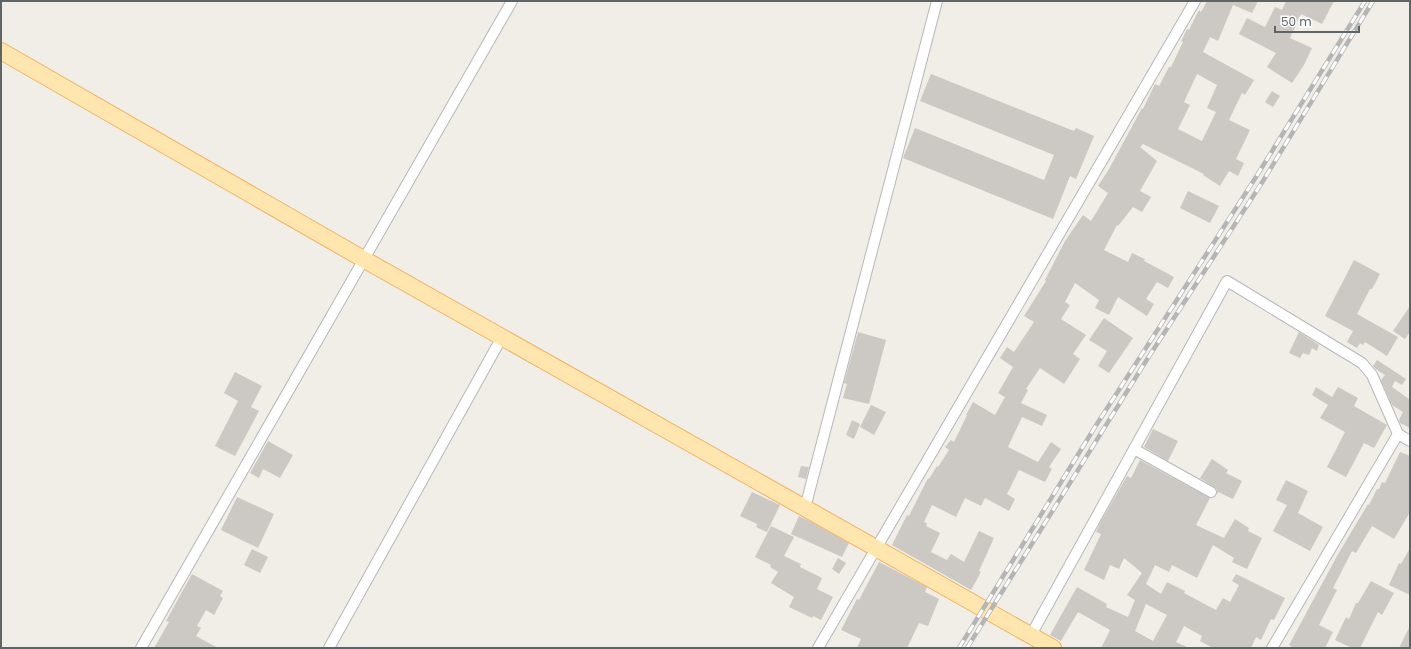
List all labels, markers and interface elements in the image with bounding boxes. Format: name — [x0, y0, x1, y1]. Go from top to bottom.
scale bar — [1275, 8, 1359, 34]
text: 50 m — [1281, 13, 1312, 30]

